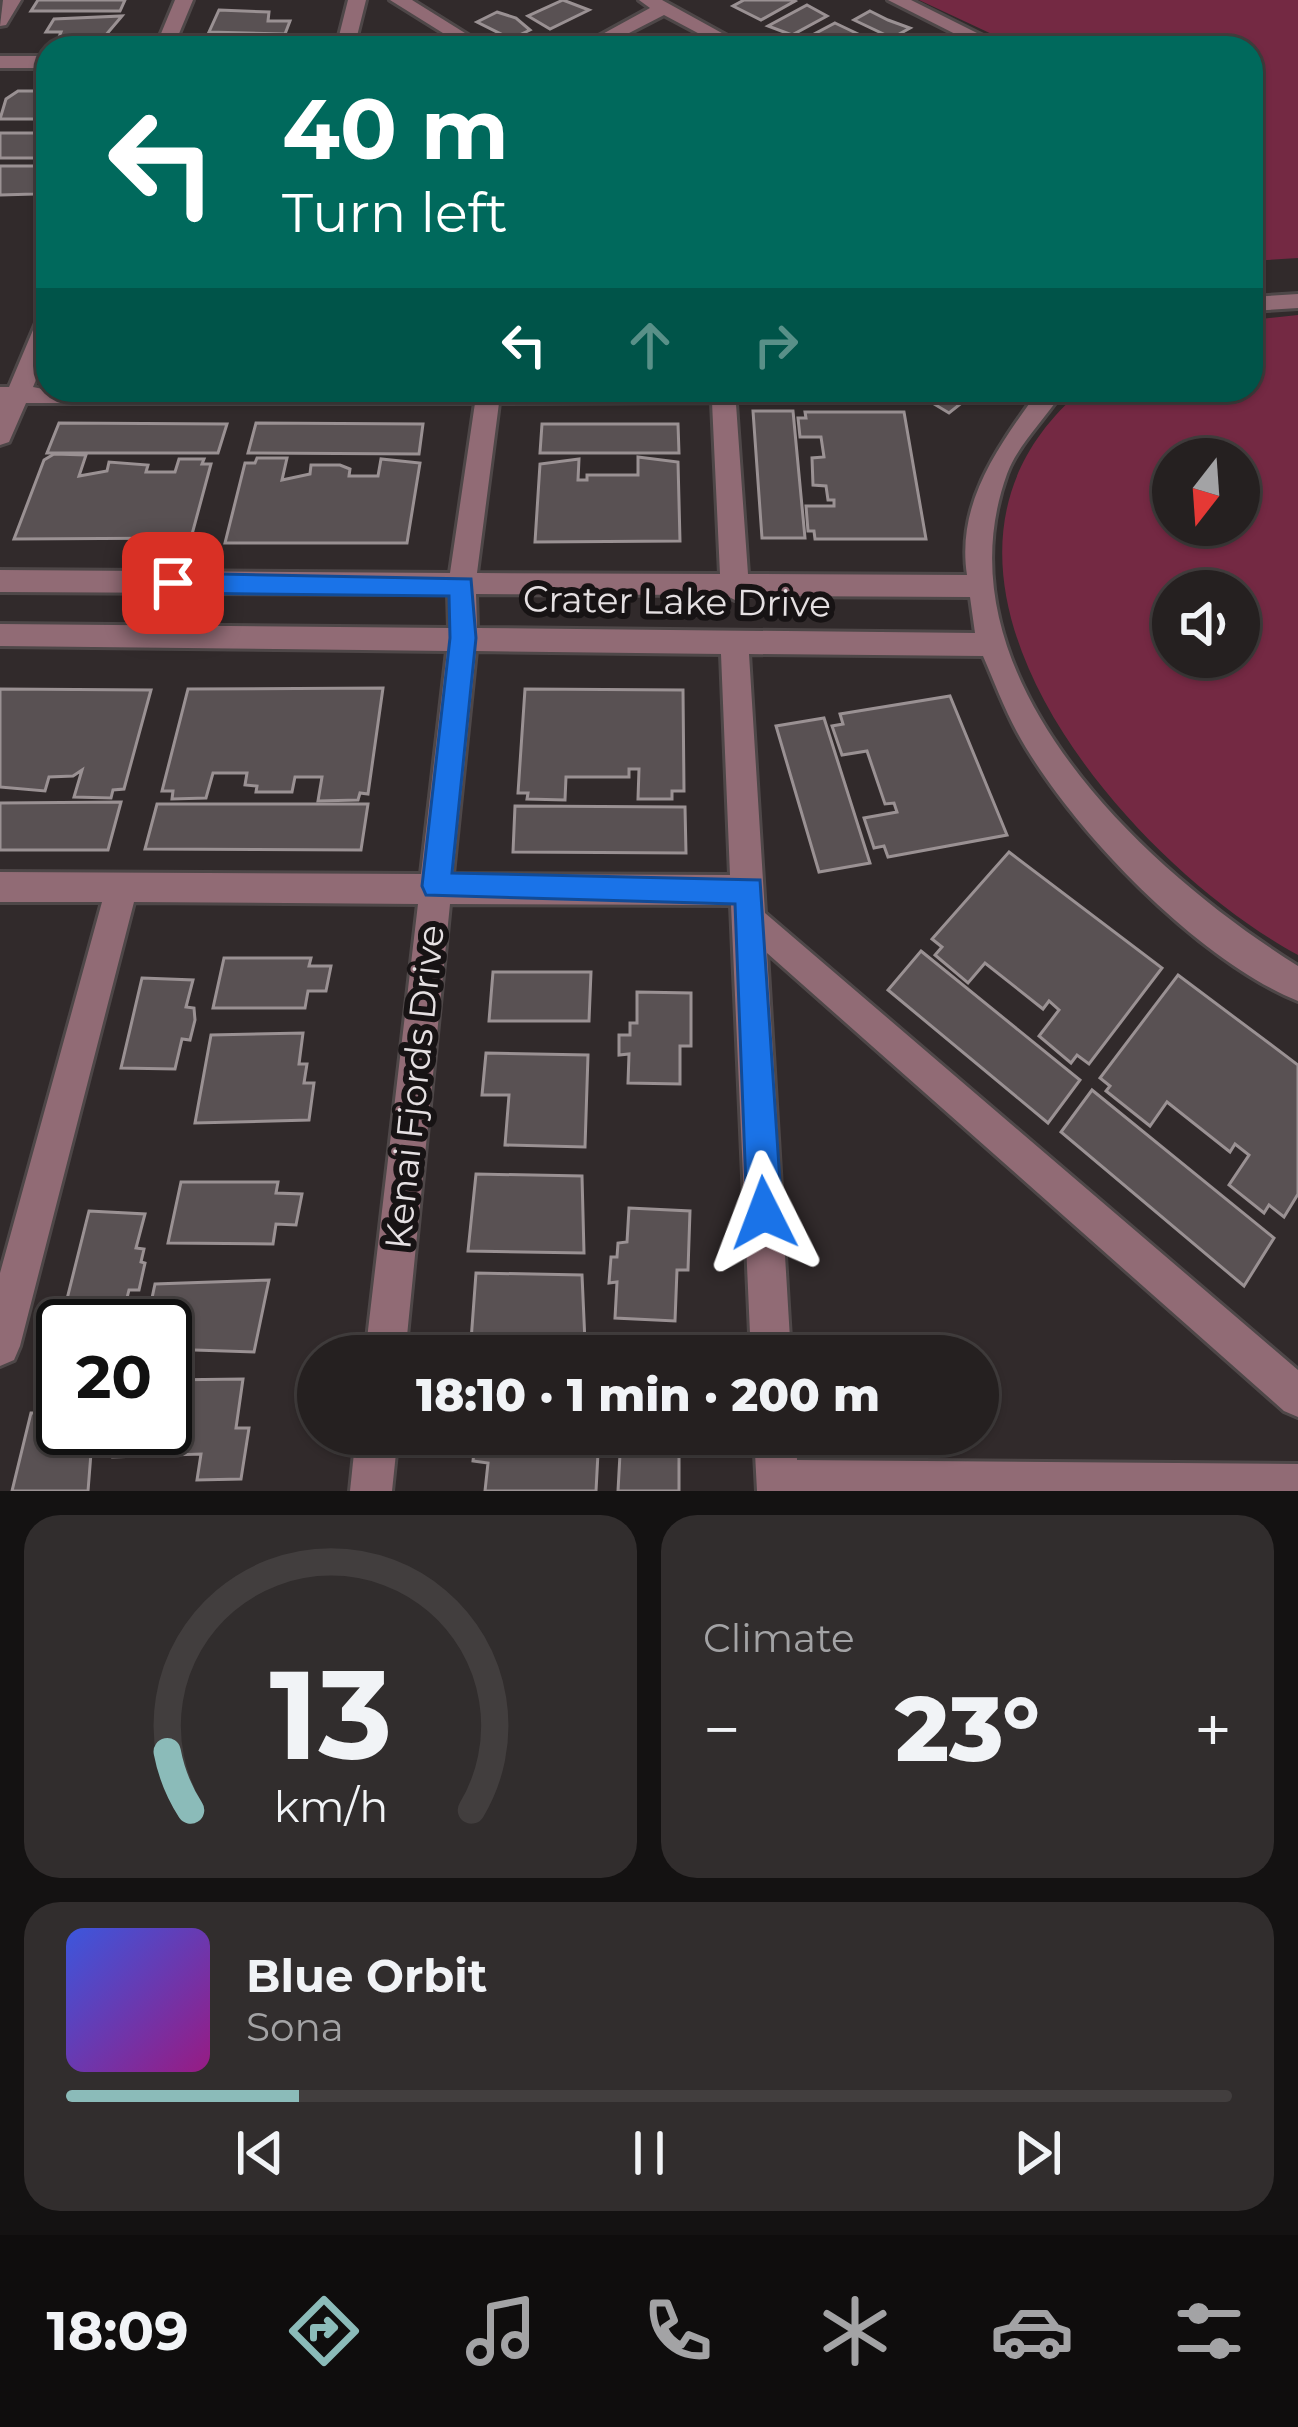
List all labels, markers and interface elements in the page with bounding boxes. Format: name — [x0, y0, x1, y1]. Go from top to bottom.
text: 40 m — [282, 78, 509, 180]
icon: left — [84, 84, 240, 240]
text: Turn left — [282, 180, 508, 246]
icon: left — [491, 312, 557, 378]
icon: ahead — [617, 312, 683, 378]
icon: right — [743, 312, 809, 378]
north arrow — [1152, 438, 1260, 546]
map controls — [1152, 438, 1260, 678]
pin — [122, 532, 224, 634]
icon: arrive — [140, 550, 206, 616]
button: sound — [1152, 570, 1260, 678]
street label: Crater Lake Drive — [523, 576, 831, 626]
street label: Kenai Fjords Drive — [375, 923, 453, 1251]
position arrow — [701, 1150, 827, 1276]
speed limit sign: 20 — [36, 1299, 192, 1455]
text: 18:10 · 1 min · 200 m — [416, 1367, 880, 1422]
text: Climate — [703, 1614, 855, 1662]
text: 13 — [269, 1638, 392, 1790]
text: 23° — [895, 1674, 1040, 1784]
text: − — [703, 1689, 741, 1770]
text: + — [1194, 1689, 1232, 1770]
text: km/h — [273, 1779, 388, 1832]
text: Blue Orbit — [246, 1948, 487, 2003]
text: Sona — [246, 2003, 344, 2051]
icon: previous — [227, 2120, 293, 2186]
icon: pause — [616, 2120, 682, 2186]
icon: next — [1005, 2120, 1071, 2186]
icon: directions — [282, 2289, 366, 2373]
icon: music — [459, 2289, 543, 2373]
icon: phone — [636, 2289, 720, 2373]
icon: climate — [813, 2289, 897, 2373]
icon: car — [990, 2289, 1074, 2373]
icon: filters — [1167, 2289, 1251, 2373]
text: 18:09 — [47, 2298, 189, 2364]

